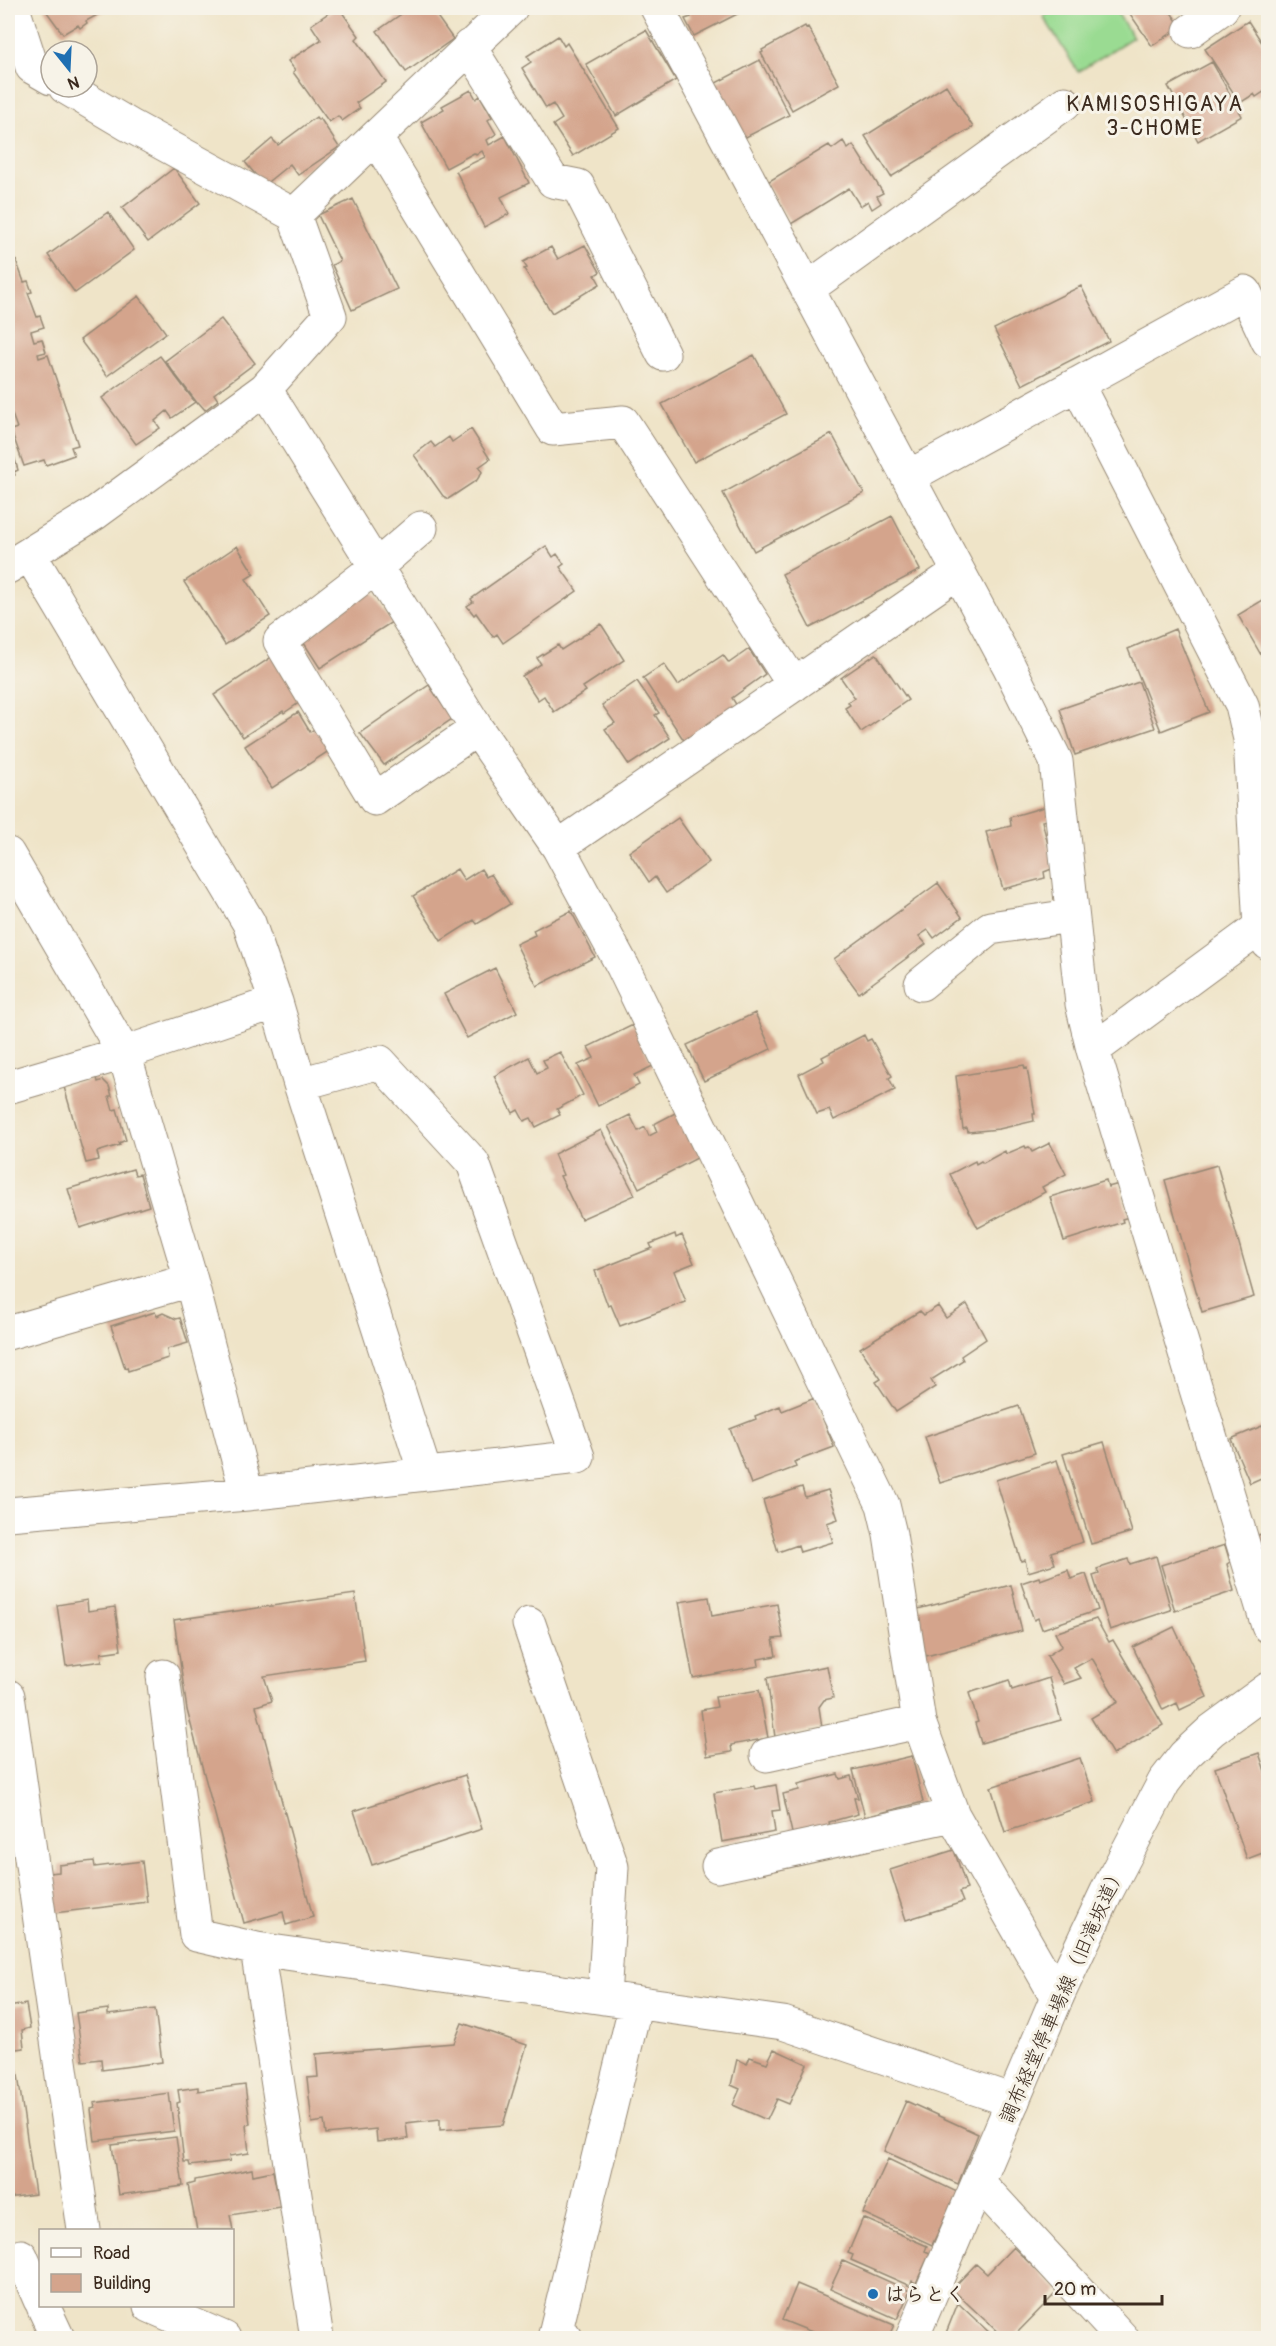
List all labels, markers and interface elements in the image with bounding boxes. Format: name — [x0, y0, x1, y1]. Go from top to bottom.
north arrow — [39, 39, 99, 99]
text: N — [65, 71, 82, 94]
district label: KAMISOSHIGAYA 3-CHOME — [1066, 91, 1244, 142]
street label: 調布経堂停車場線（旧滝坂道） — [994, 1861, 1131, 2127]
legend — [39, 2229, 234, 2307]
text: Road — [93, 2242, 130, 2265]
scale bar — [1045, 2268, 1162, 2306]
text: Building — [93, 2272, 151, 2295]
text: 20 m — [1054, 2278, 1096, 2301]
place label: はらとく — [885, 2282, 965, 2307]
marker: はらとく — [866, 2287, 880, 2301]

